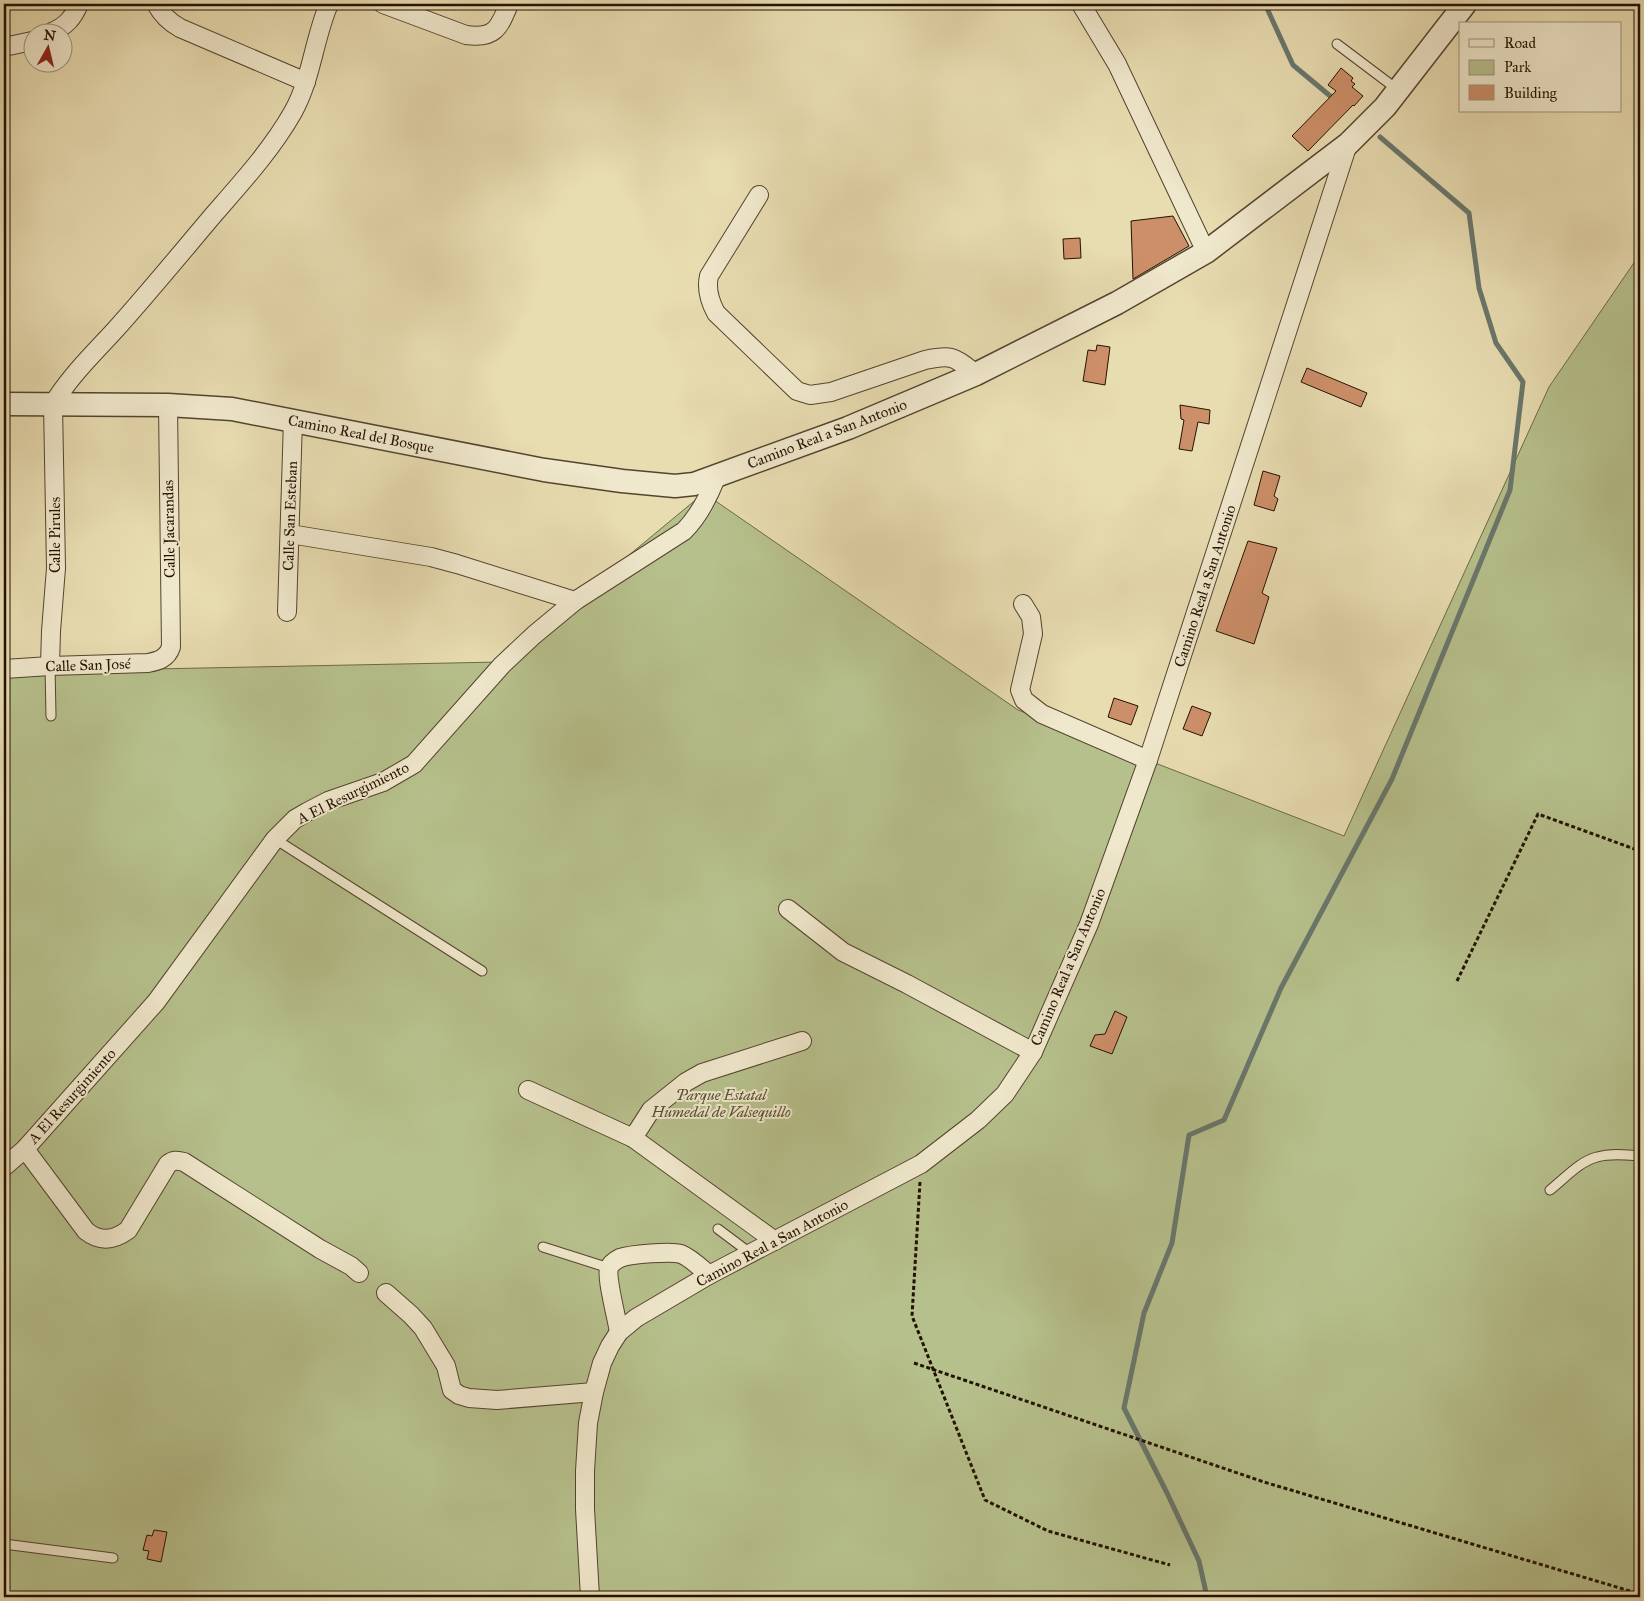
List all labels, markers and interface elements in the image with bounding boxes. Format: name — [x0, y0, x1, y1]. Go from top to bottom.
north arrow — [22, 22, 72, 72]
legend — [1459, 22, 1622, 112]
text: N — [43, 26, 57, 45]
text: Road — [1504, 34, 1536, 52]
text: Park — [1504, 58, 1531, 76]
text: Building — [1504, 84, 1558, 102]
street label: Camino Real a San Antonio — [745, 395, 910, 473]
street label: Camino Real del Bosque — [286, 411, 435, 458]
street label: Calle San Esteban — [279, 461, 301, 571]
street label: Calle Jacarandas — [159, 480, 180, 578]
street label: Calle Pirules — [46, 497, 64, 573]
street label: Camino Real a San Antonio — [1170, 502, 1240, 669]
street label: Calle San José — [45, 654, 132, 676]
street label: A El Resurgimiento — [293, 758, 412, 828]
street label: Camino Real a San Antonio — [1027, 885, 1110, 1049]
street label: A El Resurgimiento — [24, 1044, 120, 1148]
park label: Parque Estatal Humedal de Valsequillo — [650, 1086, 791, 1121]
street label: Camino Real a San Antonio — [693, 1195, 851, 1291]

